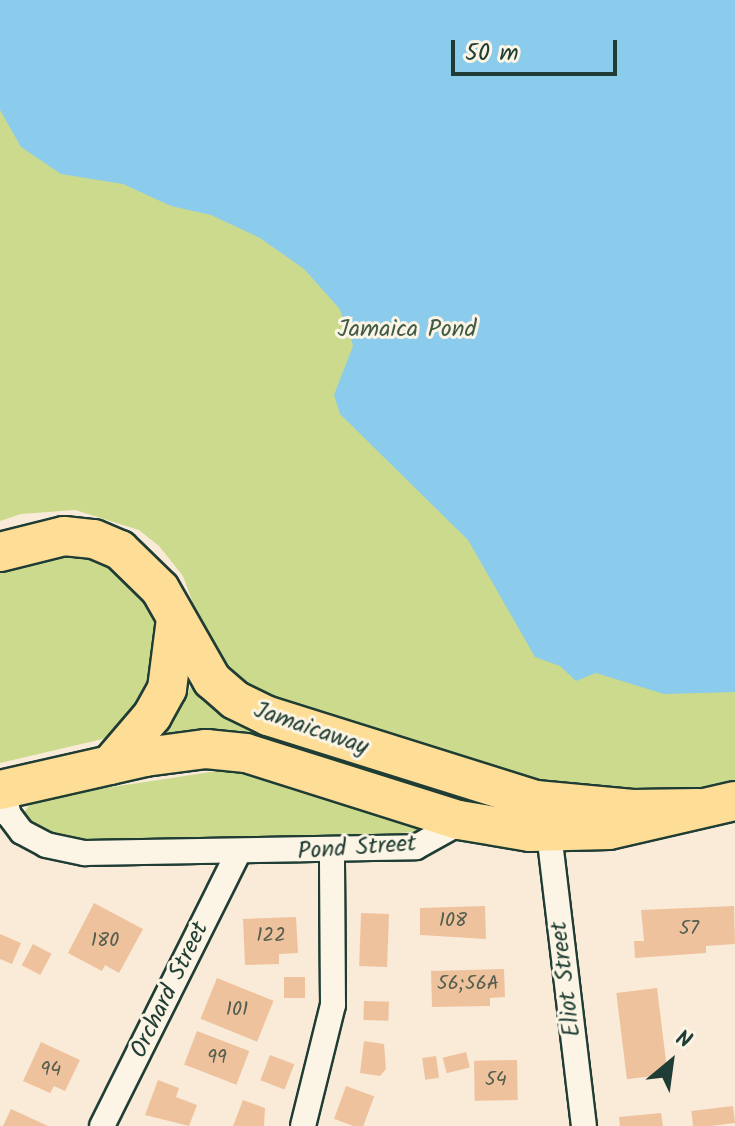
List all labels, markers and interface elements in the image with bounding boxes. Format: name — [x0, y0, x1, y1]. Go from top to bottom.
scale bar — [455, 24, 621, 74]
text: 50 m — [465, 34, 519, 73]
park label: Jamaica Pond — [338, 316, 476, 344]
street label: Jamaicaway — [250, 696, 372, 762]
street label: Pond Street — [297, 829, 417, 867]
house number: 108 — [439, 909, 467, 933]
street label: Orchard Street — [125, 917, 215, 1063]
house number: 57 — [679, 917, 699, 941]
street label: Eliot Street — [545, 920, 587, 1038]
house number: 122 — [256, 924, 286, 948]
house number: 180 — [91, 929, 119, 953]
house number: 56;56A — [437, 972, 499, 996]
house number: 101 — [226, 998, 248, 1022]
north arrow — [631, 1022, 711, 1102]
text: N — [668, 1022, 697, 1059]
house number: 99 — [207, 1046, 227, 1070]
house number: 94 — [41, 1058, 61, 1082]
house number: 54 — [485, 1068, 507, 1092]

